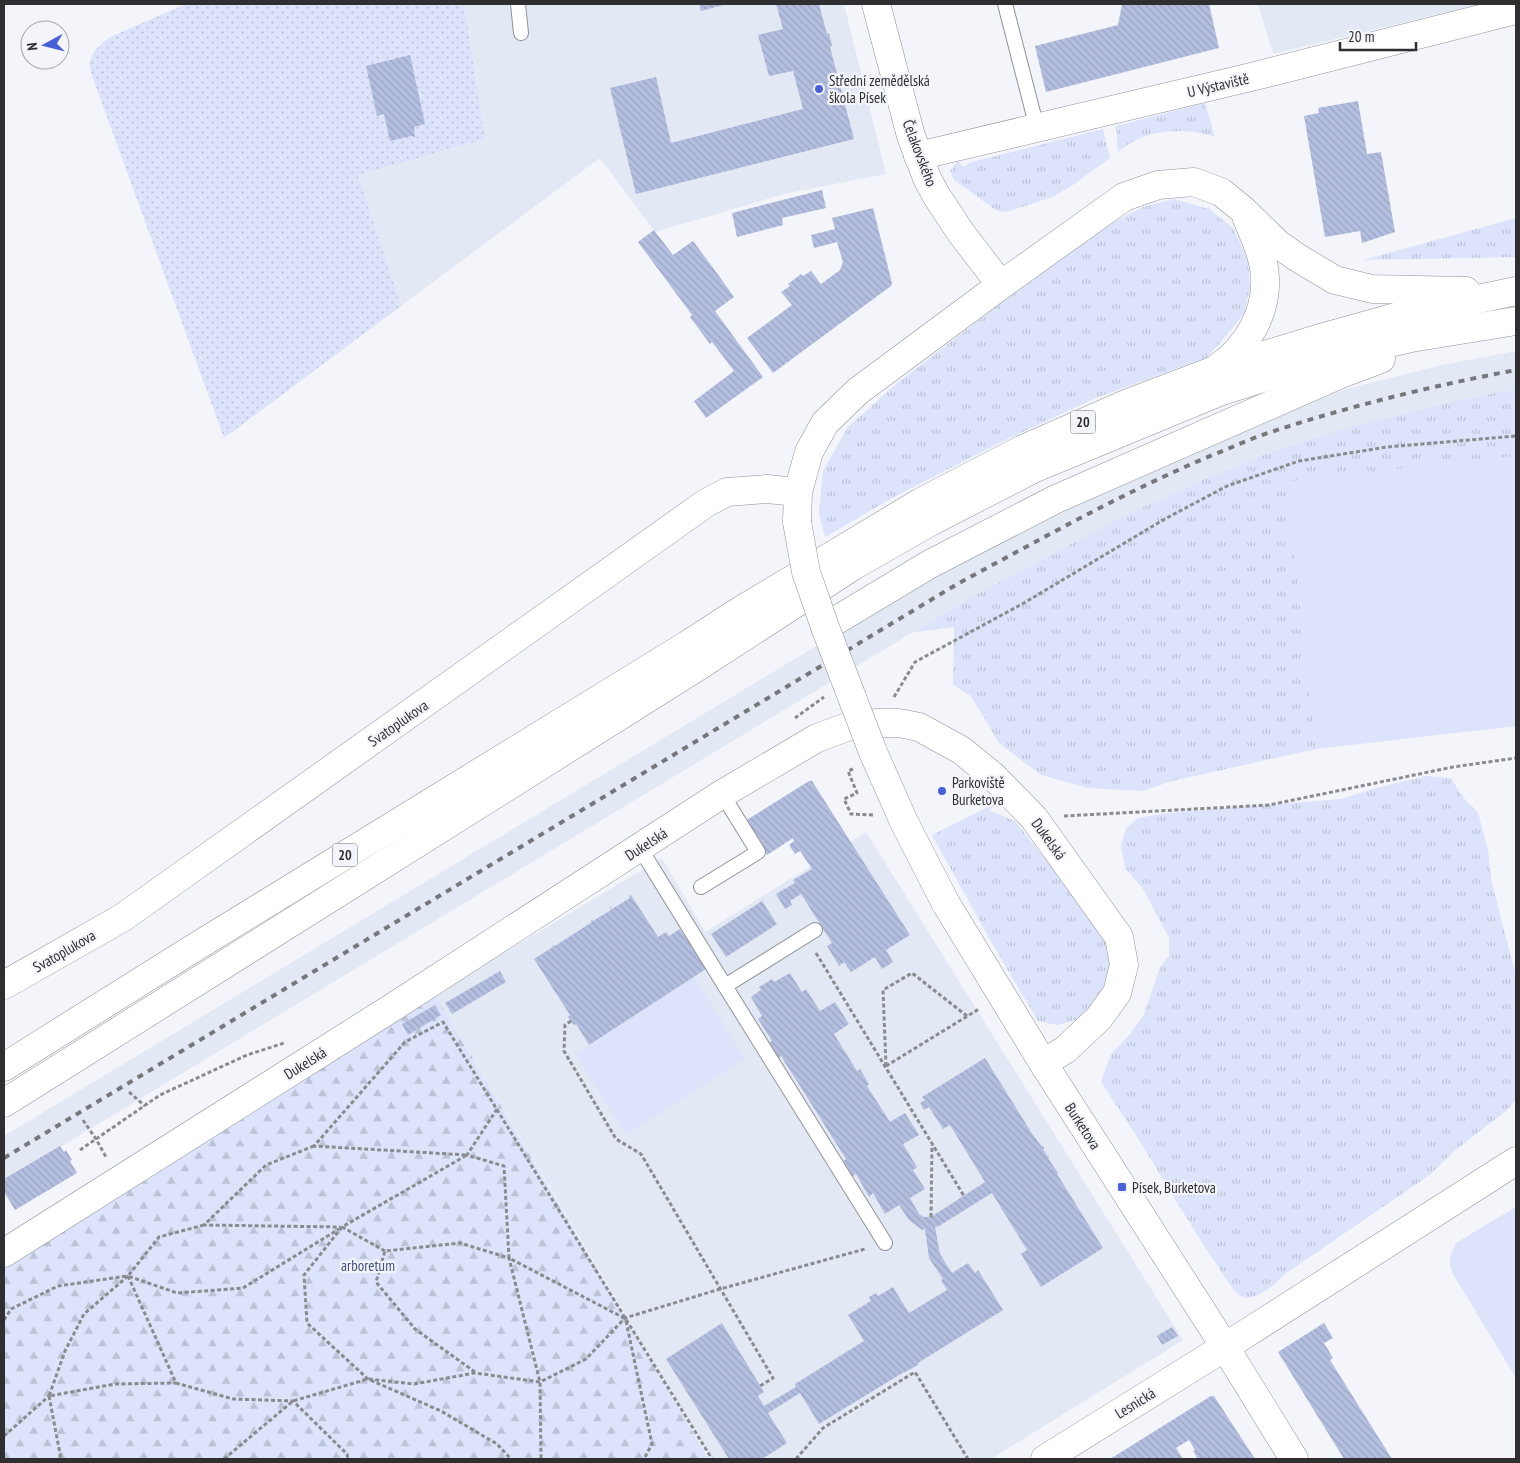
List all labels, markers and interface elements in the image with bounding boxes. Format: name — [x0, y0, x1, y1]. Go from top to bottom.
north arrow — [20, 20, 70, 70]
scale bar — [1340, 20, 1416, 52]
text: 20 m — [1348, 27, 1374, 46]
text: N — [23, 42, 41, 51]
street label: U Výstaviště — [1185, 69, 1251, 101]
place label: Střední zemědělská škola Písek — [829, 71, 930, 107]
marker: Střední zemědělská škola Písek — [813, 83, 825, 95]
street label: Čelakovského — [899, 117, 941, 189]
road number: 20 — [1070, 411, 1096, 434]
street label: Svatoplukova — [364, 695, 432, 751]
place label: Parkoviště Burketova — [952, 773, 1005, 809]
marker: Parkoviště Burketova — [936, 785, 948, 797]
street label: Dukelská — [1028, 815, 1070, 863]
street label: Dukelská — [621, 823, 671, 865]
road number: 20 — [332, 844, 358, 866]
street label: Svatoplukova — [29, 926, 99, 976]
street label: Dukelská — [280, 1043, 330, 1083]
street label: Burketova — [1061, 1099, 1105, 1153]
place label: Písek, Burketova — [1132, 1178, 1216, 1197]
marker: Písek, Burketova — [1116, 1181, 1128, 1193]
park label: arboretum — [341, 1256, 395, 1275]
street label: Lesnická — [1111, 1383, 1159, 1423]

